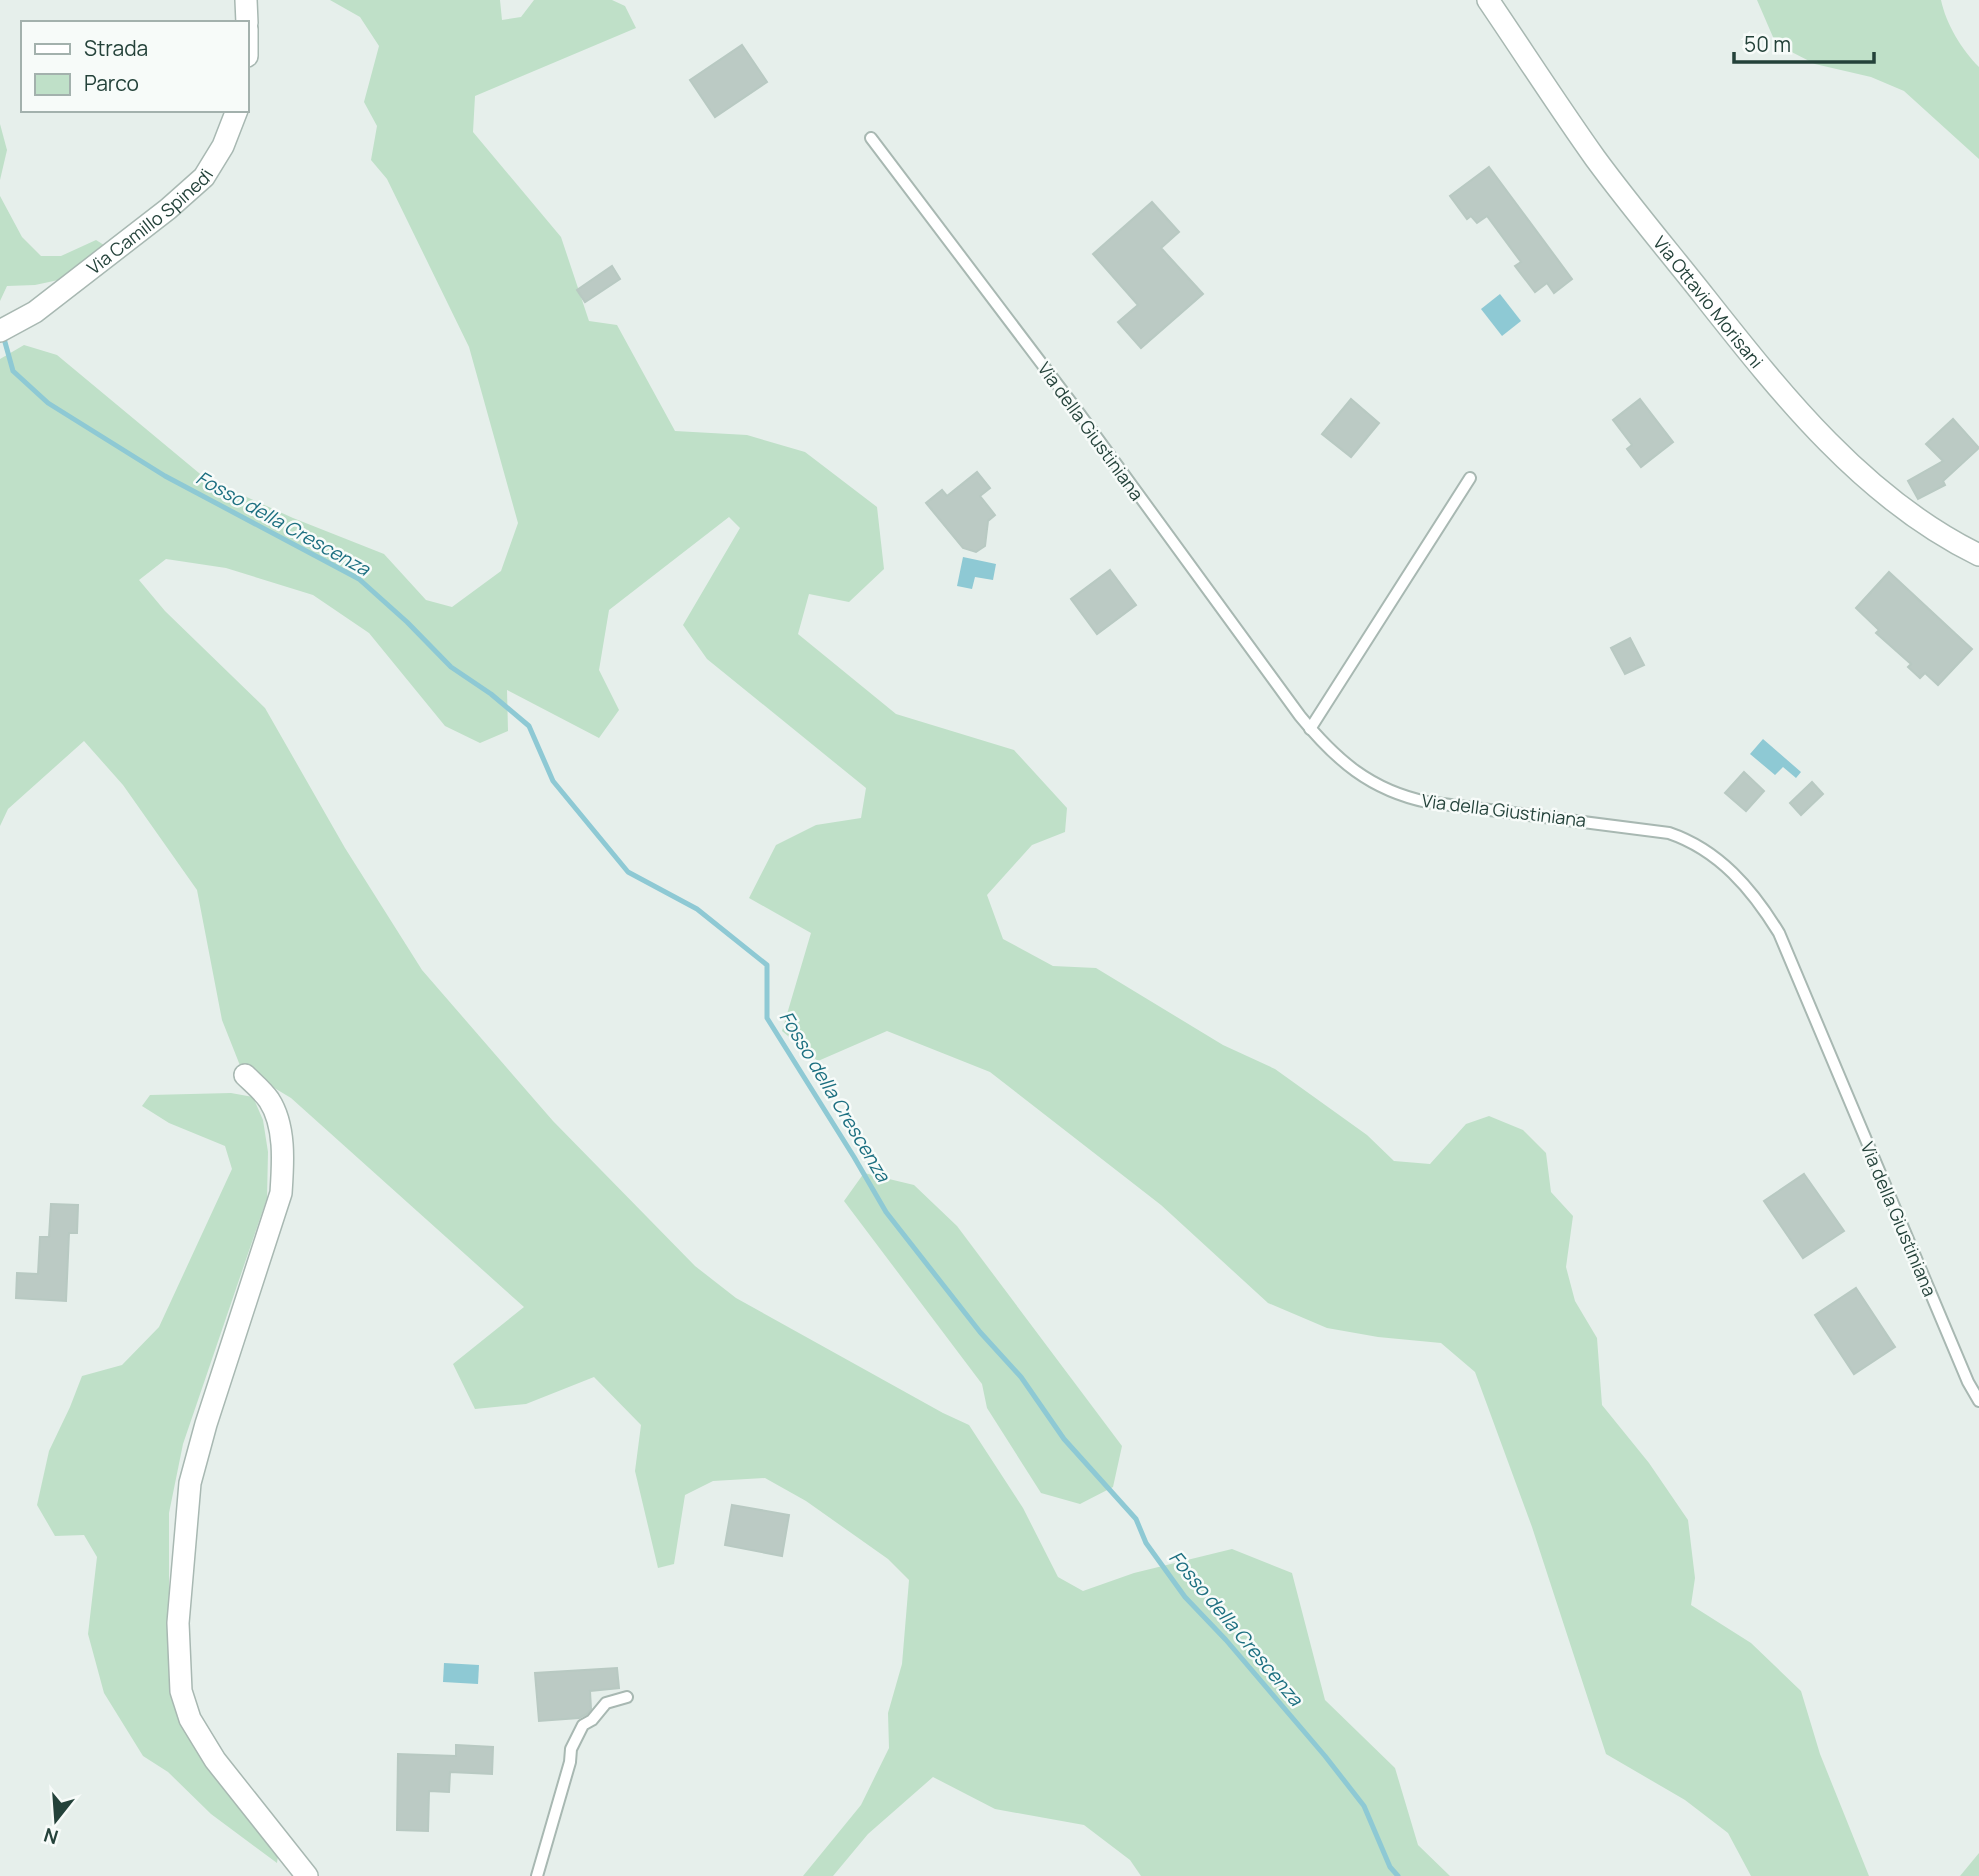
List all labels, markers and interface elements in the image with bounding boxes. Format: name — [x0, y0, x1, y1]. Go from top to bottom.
legend — [21, 21, 248, 112]
scale bar — [1734, 21, 1874, 65]
text: 50 m — [1744, 30, 1791, 58]
text: Strada — [84, 34, 148, 62]
text: Parco — [84, 69, 139, 97]
street label: Via Camillo Spinedi — [82, 164, 218, 280]
street label: Via Ottavio Morisani — [1648, 231, 1769, 373]
street label: Via della Giustiniana — [1033, 357, 1149, 505]
water label: Fosso della Crescenza — [192, 464, 376, 582]
street label: Via della Giustiniana — [1420, 788, 1588, 832]
water label: Fosso della Crescenza — [774, 1006, 897, 1187]
street label: Via della Giustiniana — [1856, 1138, 1942, 1300]
water label: Fosso della Crescenza — [1163, 1545, 1309, 1712]
north arrow — [21, 1785, 91, 1855]
text: N — [41, 1822, 61, 1851]

